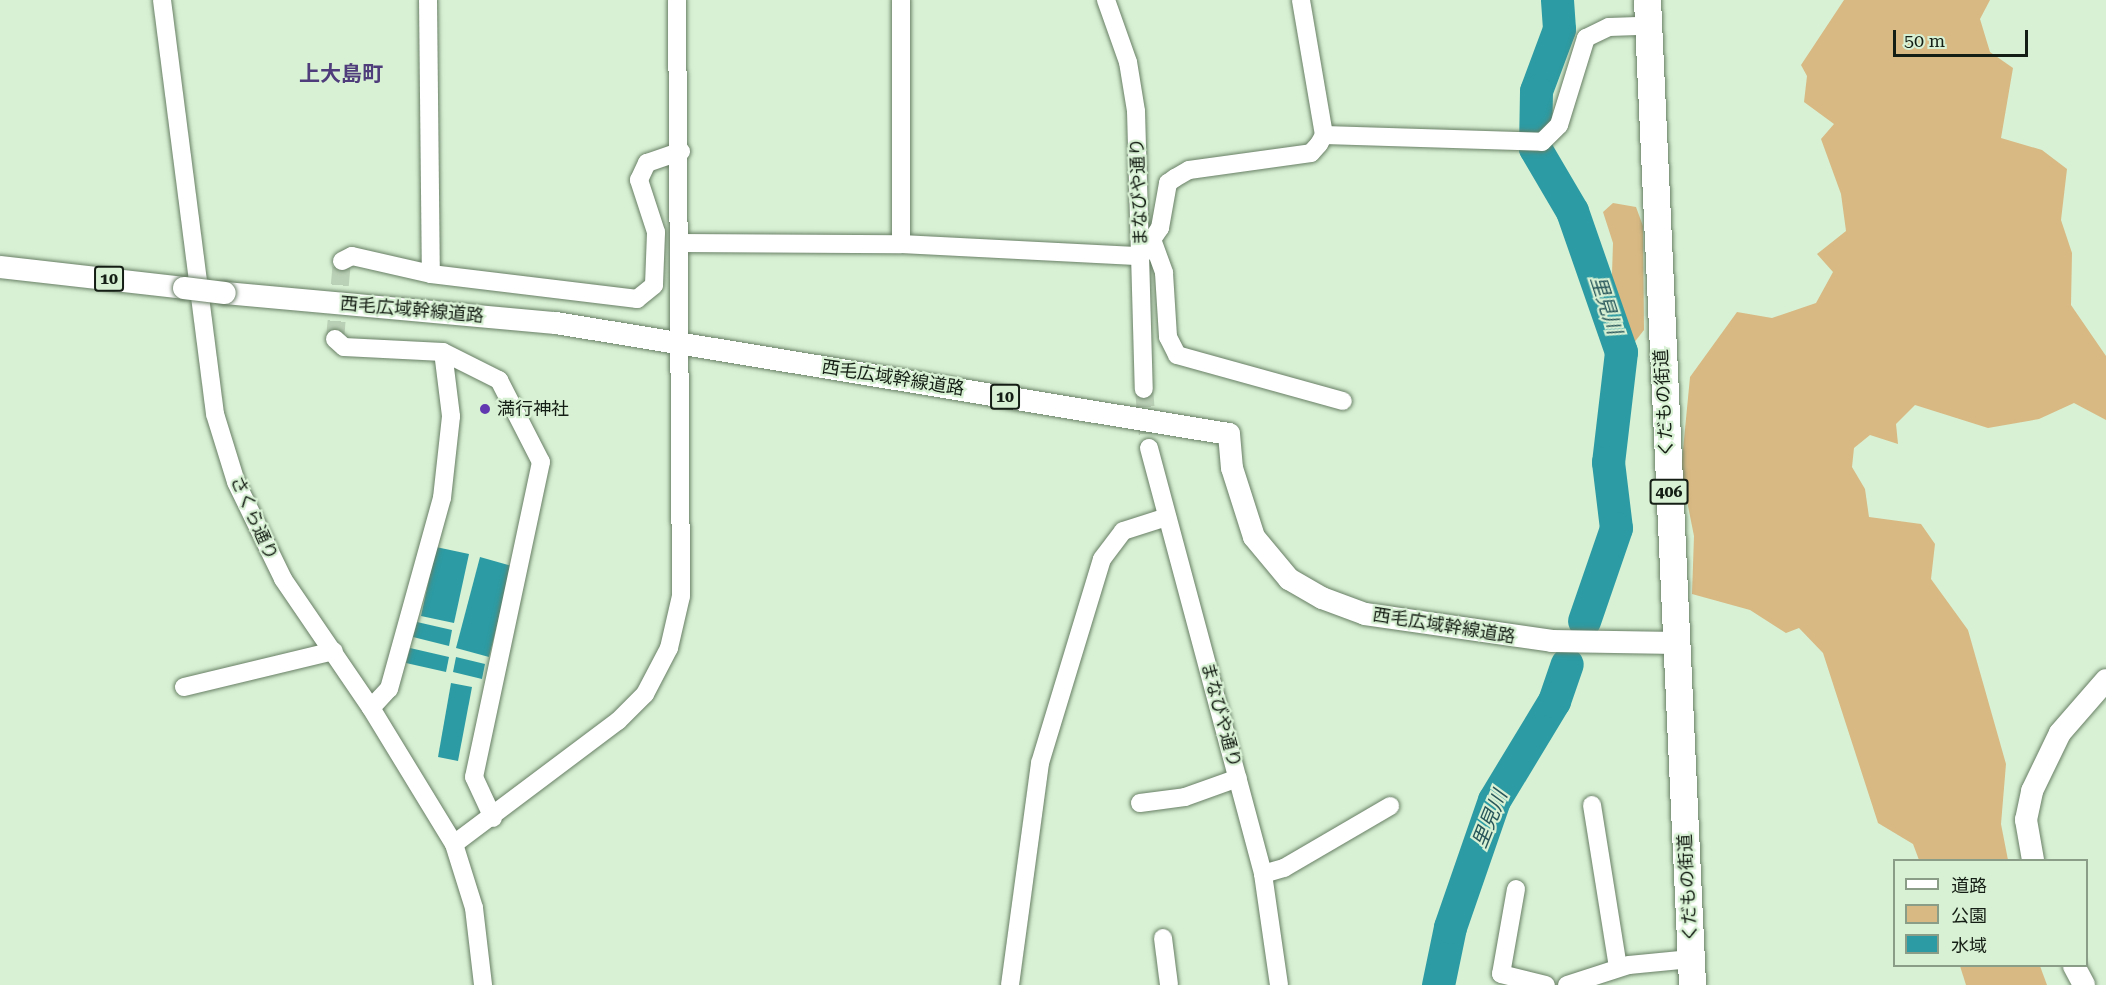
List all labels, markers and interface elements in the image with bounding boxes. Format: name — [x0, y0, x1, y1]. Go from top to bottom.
scale bar — [1896, 18, 2031, 56]
text: 50 m — [1904, 30, 1945, 51]
district label: 上大島町 — [299, 61, 383, 87]
street label: まなびや通り — [1126, 138, 1152, 246]
road number: 10 — [94, 266, 124, 292]
water label: 里見川 — [1585, 273, 1627, 337]
street label: 西毛広域幹線道路 — [339, 293, 485, 327]
street label: くだもの街道 — [1650, 349, 1678, 457]
street label: 西毛広域幹線道路 — [820, 356, 966, 400]
road number: 10 — [990, 384, 1020, 410]
place label: 満行神社 — [497, 398, 569, 420]
marker: 満行神社 — [478, 402, 492, 416]
street label: さくら通り — [226, 472, 282, 564]
road number: 406 — [1650, 479, 1688, 505]
street label: 西毛広域幹線道路 — [1371, 604, 1517, 648]
street label: まなびや通り — [1197, 660, 1245, 770]
water label: 里見川 — [1468, 787, 1512, 851]
street label: くだもの街道 — [1674, 834, 1702, 942]
legend — [1893, 859, 2088, 967]
text: 道路 — [1951, 875, 1987, 896]
text: 公園 — [1951, 905, 1987, 926]
text: 水域 — [1951, 935, 1987, 956]

